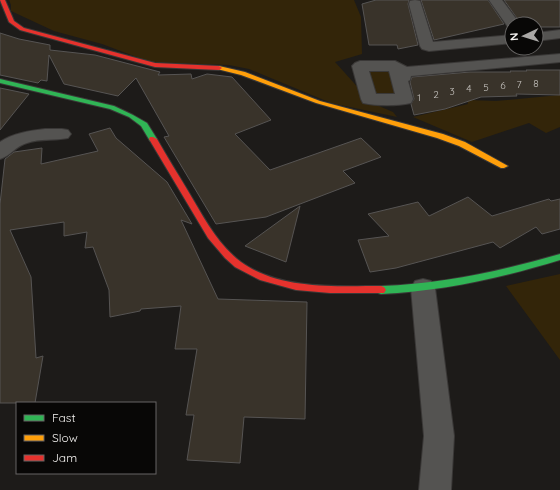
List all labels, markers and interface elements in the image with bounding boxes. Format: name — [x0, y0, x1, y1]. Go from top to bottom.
north arrow — [504, 16, 544, 56]
text: N — [507, 32, 521, 41]
house number: 8 — [533, 77, 539, 90]
house number: 7 — [516, 78, 522, 91]
house number: 6 — [500, 79, 506, 92]
house number: 5 — [483, 81, 489, 94]
house number: 4 — [466, 82, 472, 95]
house number: 3 — [449, 85, 455, 98]
house number: 2 — [433, 88, 439, 101]
house number: 1 — [417, 91, 421, 104]
legend — [16, 402, 156, 474]
text: Fast — [52, 410, 76, 425]
text: Slow — [52, 430, 78, 445]
text: Jam — [52, 450, 77, 465]

